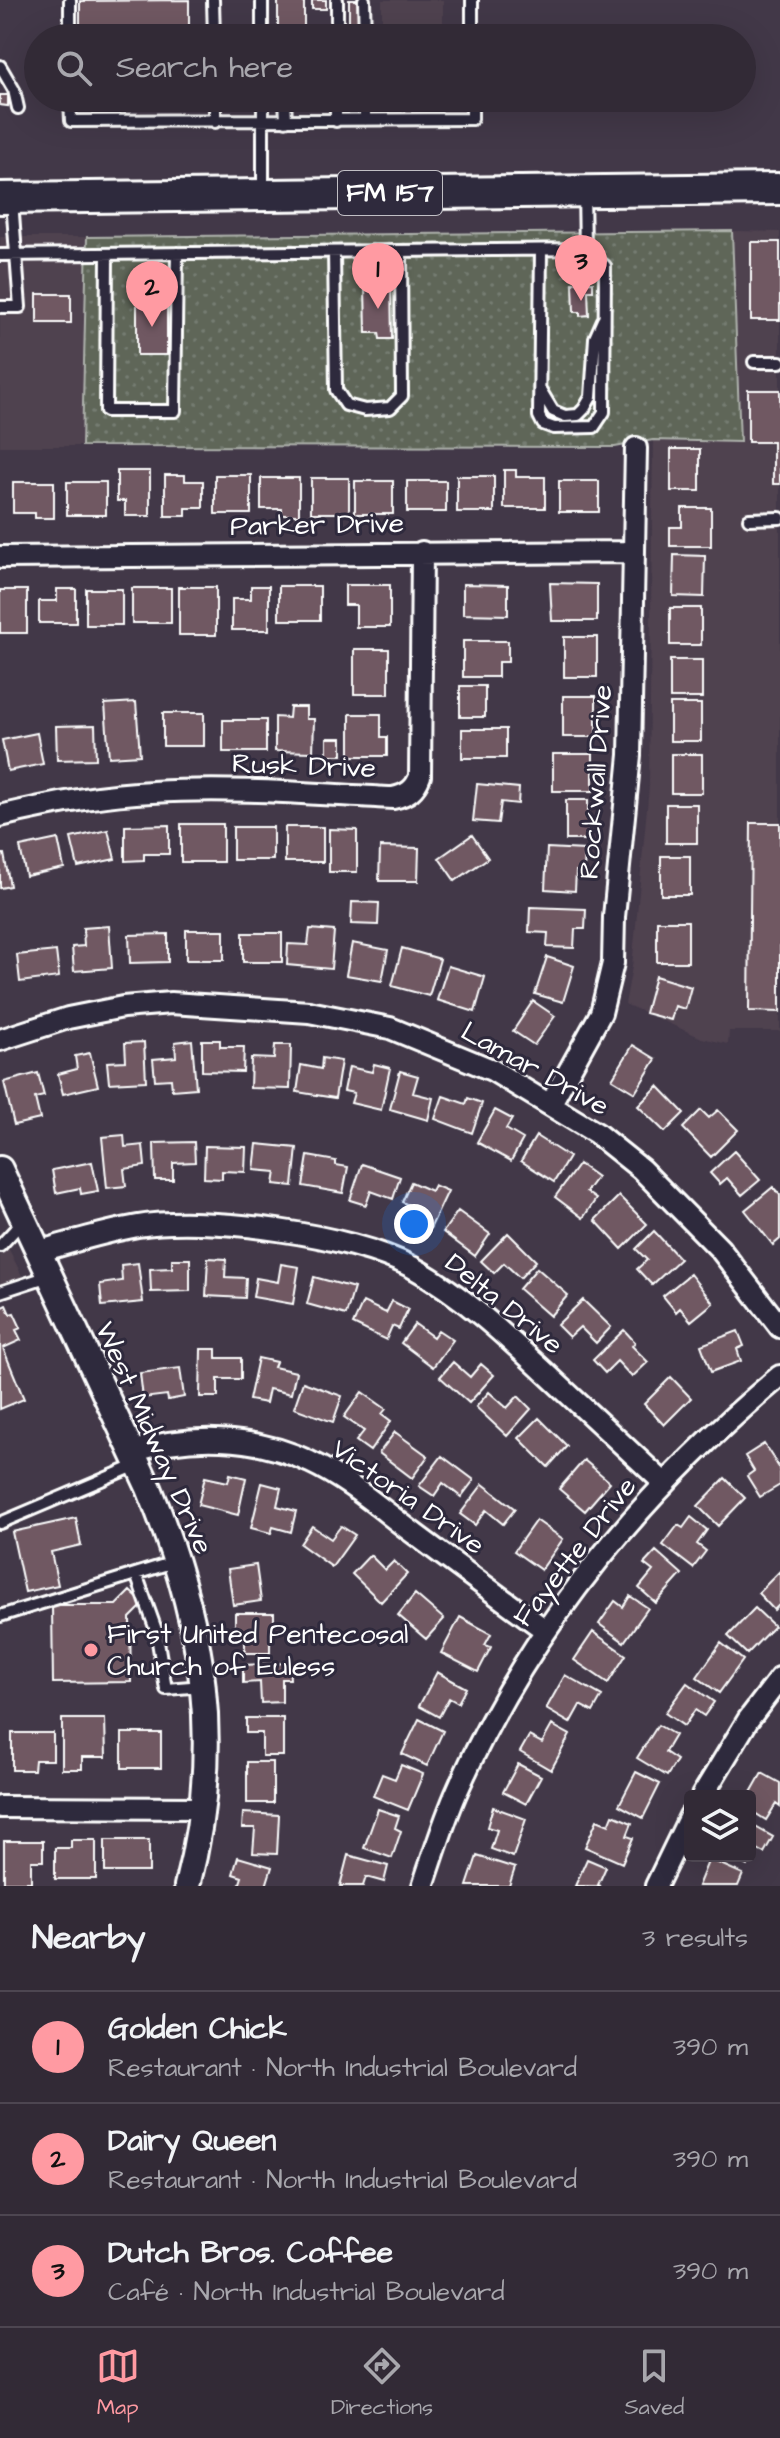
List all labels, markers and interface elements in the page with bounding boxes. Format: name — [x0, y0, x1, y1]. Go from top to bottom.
search box — [24, 24, 756, 112]
icon: search — [52, 46, 96, 90]
text: Search here — [116, 47, 293, 89]
road number: FM 157 — [338, 171, 442, 215]
pin: 3 — [555, 235, 607, 301]
pin: 1 — [352, 243, 404, 309]
pin: 2 — [126, 261, 178, 327]
street label: Parker Drive — [230, 504, 404, 546]
street label: Rockwall Drive — [570, 683, 622, 881]
street label: Rusk Drive — [231, 744, 377, 788]
street label: Lamar Drive — [454, 1012, 616, 1126]
your location — [394, 1204, 434, 1244]
street label: Delta Drive — [437, 1244, 571, 1364]
street label: West Midway Drive — [83, 1316, 223, 1561]
street label: Victoria Drive — [323, 1430, 493, 1564]
street label: Fayette Drive — [504, 1469, 648, 1636]
place label: First United Pentecosal Church of Euless — [107, 1615, 408, 1686]
marker: First United Pentecosal Church of Euless — [82, 1641, 100, 1659]
map controls — [684, 1790, 756, 1862]
button: layers — [684, 1790, 756, 1862]
text: Nearby — [32, 1914, 146, 1962]
text: 3 results — [642, 1920, 748, 1956]
text: Golden Chick — [108, 2008, 287, 2050]
text: 1 — [56, 2029, 60, 2065]
text: 390 m — [673, 2029, 748, 2065]
text: Restaurant · North Industrial Boulevard — [108, 2050, 577, 2086]
text: Dairy Queen — [108, 2120, 276, 2162]
text: 2 — [51, 2141, 65, 2177]
text: 390 m — [673, 2141, 748, 2177]
text: Restaurant · North Industrial Boulevard — [108, 2162, 577, 2198]
text: Dutch Bros. Coffee — [108, 2232, 393, 2274]
text: 3 — [51, 2253, 65, 2289]
text: 390 m — [673, 2253, 748, 2289]
text: Café · North Industrial Boulevard — [108, 2274, 505, 2310]
tab: Map — [96, 2344, 140, 2423]
tab: Directions — [331, 2344, 433, 2423]
tab: Saved — [624, 2344, 684, 2423]

